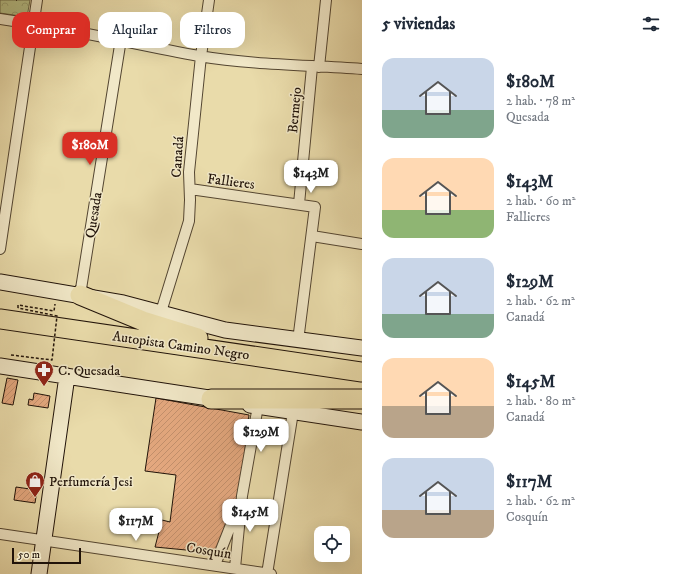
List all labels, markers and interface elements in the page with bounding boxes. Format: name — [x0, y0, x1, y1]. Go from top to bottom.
chip: Comprar — [12, 12, 90, 48]
chip: Alquilar — [98, 12, 172, 48]
chip: Filtros — [180, 12, 245, 48]
text: 5 viviendas — [382, 13, 455, 35]
icon: filters — [640, 13, 662, 35]
text: $180M — [506, 71, 555, 93]
icon: home — [414, 74, 462, 122]
street label: Bermejo — [284, 86, 306, 134]
text: 2 hab. · 78 m² — [506, 93, 575, 109]
text: Quesada — [506, 109, 549, 125]
pin: $180M — [62, 132, 118, 166]
street label: Canadá — [168, 136, 188, 178]
text: $180M — [71, 137, 109, 153]
pin: $143M — [283, 160, 339, 194]
text: $143M — [293, 165, 329, 181]
street label: Fallieres — [206, 170, 256, 194]
text: $143M — [506, 171, 553, 193]
icon: home — [414, 174, 462, 222]
street label: Quesada — [81, 191, 107, 240]
text: 2 hab. · 60 m² — [506, 193, 576, 209]
text: Fallieres — [506, 209, 550, 225]
text: $129M — [506, 271, 554, 293]
icon: home — [414, 274, 462, 322]
text: 2 hab. · 62 m² — [506, 293, 575, 309]
text: Canadá — [506, 309, 545, 325]
street label: Autopista Camino Negro — [111, 327, 251, 365]
pharmacy icon: C. Quesada — [33, 359, 55, 387]
place label: C. Quesada — [58, 362, 120, 380]
text: $145M — [506, 371, 555, 393]
icon: home — [414, 374, 462, 422]
text: 2 hab. · 80 m² — [506, 393, 575, 409]
text: Canadá — [506, 409, 545, 425]
pin: $129M — [233, 419, 289, 453]
text: $129M — [243, 424, 279, 440]
shop icon: Perfumería Jesi — [24, 470, 46, 498]
text: $117M — [506, 471, 552, 493]
place label: Perfumería Jesi — [49, 473, 133, 491]
icon: home — [414, 474, 462, 522]
text: 2 hab. · 62 m² — [506, 493, 575, 509]
pin: $145M — [222, 499, 278, 533]
text: $145M — [231, 504, 269, 520]
pin: $117M — [108, 508, 164, 542]
text: Cosquín — [506, 509, 548, 525]
text: $117M — [118, 513, 154, 529]
map controls — [314, 526, 350, 562]
button: locate — [314, 526, 350, 562]
street label: Cosquín — [185, 539, 233, 564]
scale bar — [12, 546, 81, 565]
text: 50 m — [18, 548, 40, 562]

